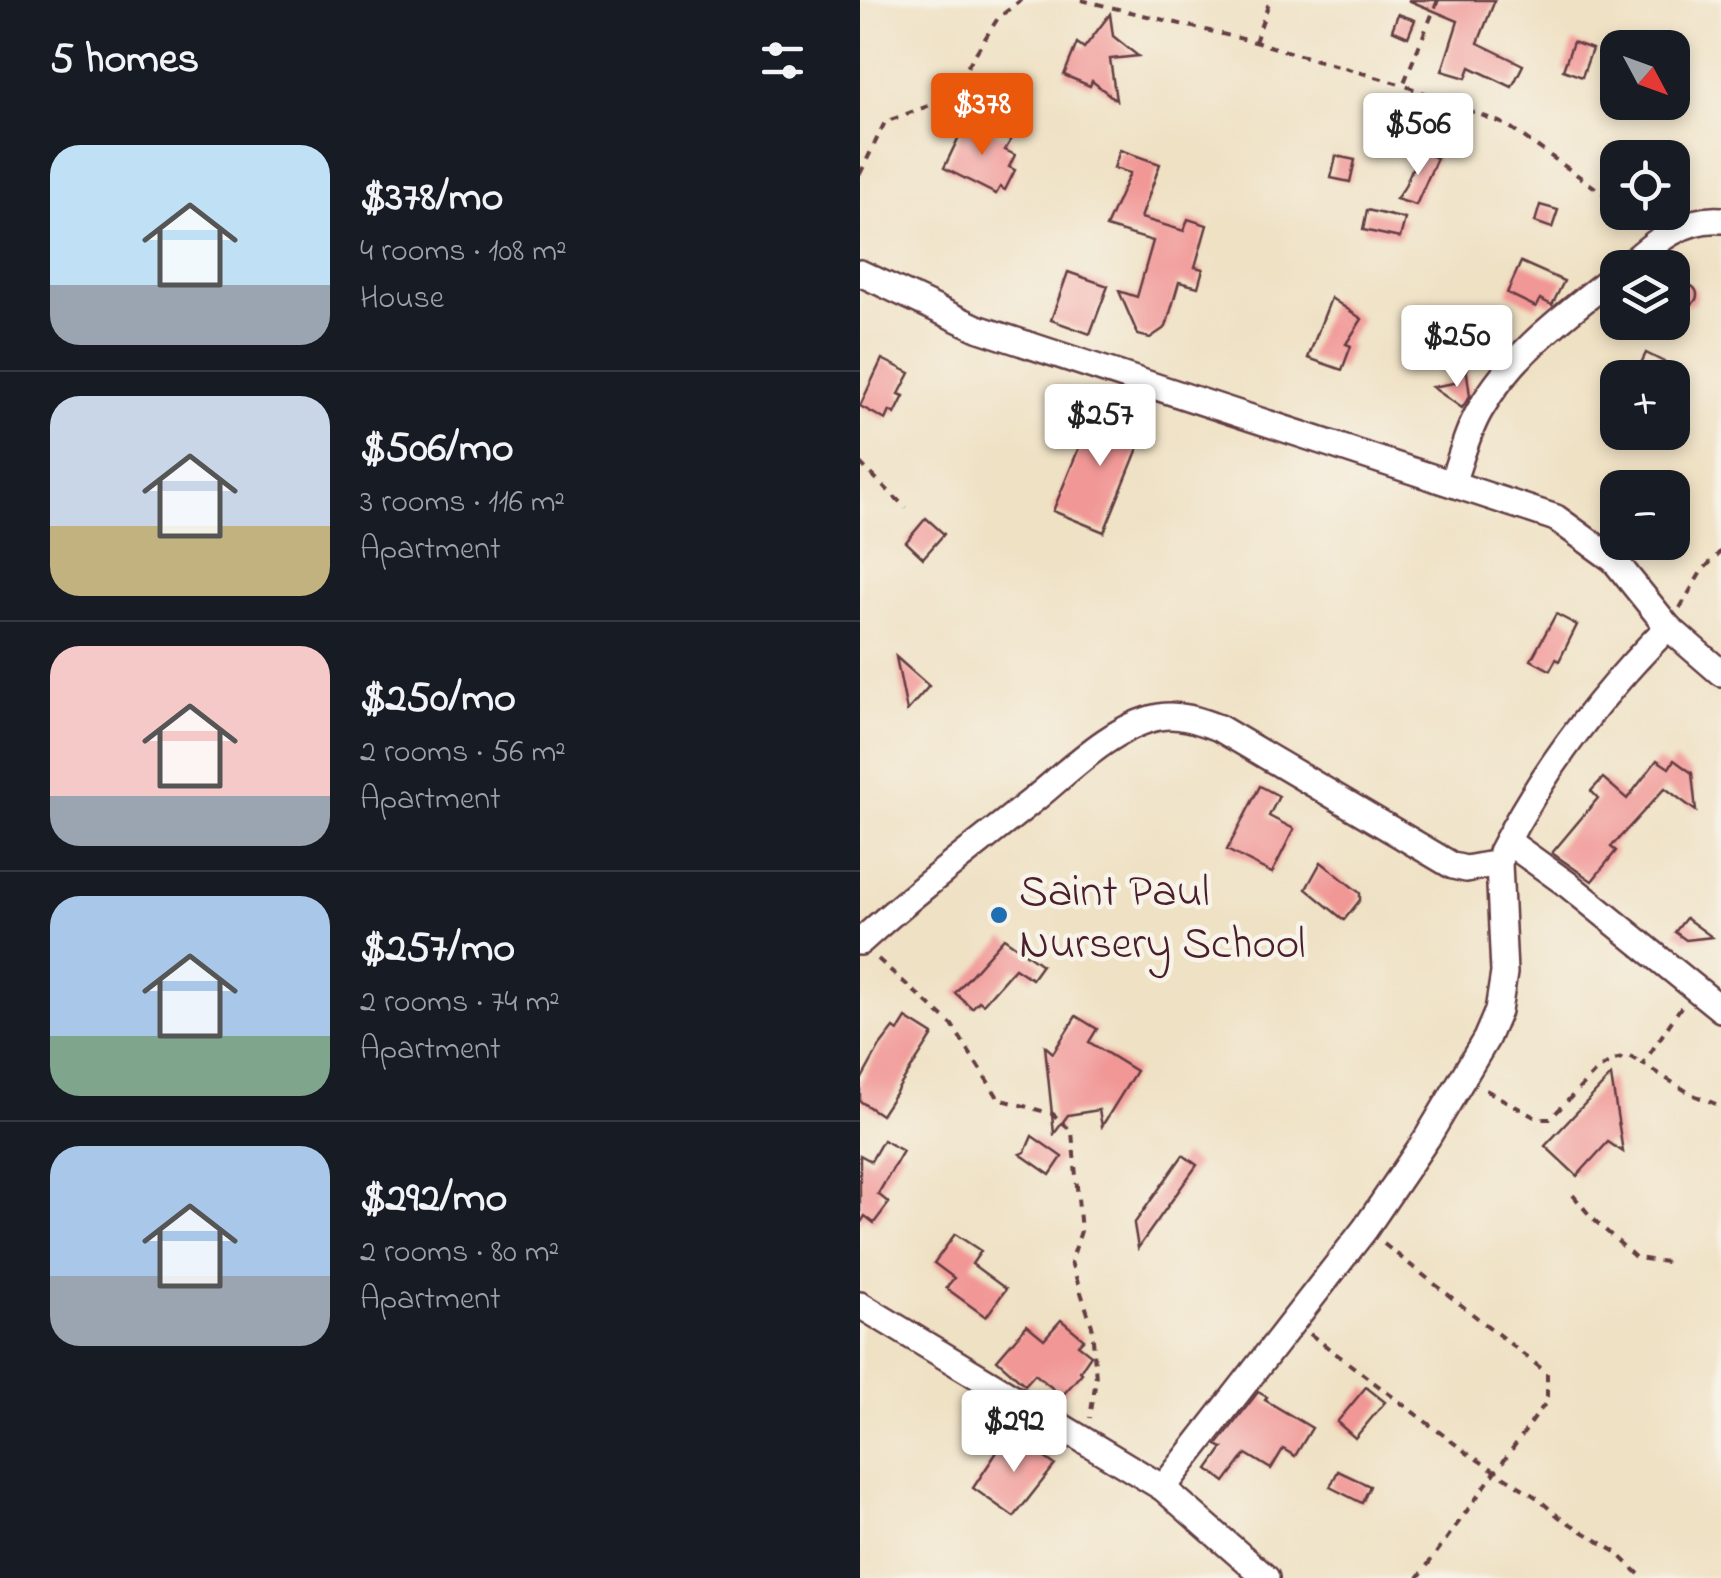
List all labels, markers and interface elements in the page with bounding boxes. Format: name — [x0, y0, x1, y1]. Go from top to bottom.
text: 5 homes — [50, 30, 199, 91]
north arrow — [1600, 30, 1690, 120]
map controls — [1600, 30, 1690, 560]
icon: filters — [755, 33, 810, 88]
pin: $378 — [923, 73, 1041, 158]
text: $378 — [953, 82, 1011, 129]
pin: $506 — [1359, 93, 1477, 178]
text: $506 — [1385, 102, 1451, 149]
button: locate — [1600, 140, 1690, 230]
text: $378/mo — [360, 168, 503, 229]
icon: home — [130, 185, 250, 305]
text: 4 rooms · 108 m² — [360, 229, 567, 276]
button: layers — [1600, 250, 1690, 340]
text: House — [360, 276, 444, 323]
pin: $250 — [1398, 305, 1516, 390]
text: $250 — [1423, 314, 1491, 361]
button: + — [1600, 360, 1690, 450]
pin: $257 — [1041, 384, 1159, 469]
text: $257 — [1067, 393, 1133, 440]
text: $506/mo — [360, 419, 514, 480]
icon: home — [130, 436, 250, 556]
button: − — [1600, 470, 1690, 560]
text: 3 rooms · 116 m² — [360, 480, 565, 527]
text: Apartment — [360, 527, 501, 574]
text: $250/mo — [360, 669, 516, 730]
icon: home — [130, 686, 250, 806]
text: 2 rooms · 56 m² — [360, 730, 566, 777]
text: Apartment — [360, 777, 501, 824]
place label: Saint Paul Nursery School — [1019, 861, 1305, 979]
marker: Saint Paul Nursery School — [988, 904, 1010, 926]
text: $257/mo — [360, 919, 515, 980]
icon: home — [130, 936, 250, 1056]
text: 2 rooms · 74 m² — [360, 980, 560, 1027]
text: Apartment — [360, 1027, 501, 1074]
text: $292/mo — [360, 1169, 507, 1230]
icon: home — [130, 1186, 250, 1306]
text: 2 rooms · 80 m² — [360, 1230, 559, 1277]
text: Apartment — [360, 1277, 501, 1324]
pin: $292 — [955, 1390, 1073, 1475]
text: $292 — [984, 1399, 1044, 1446]

